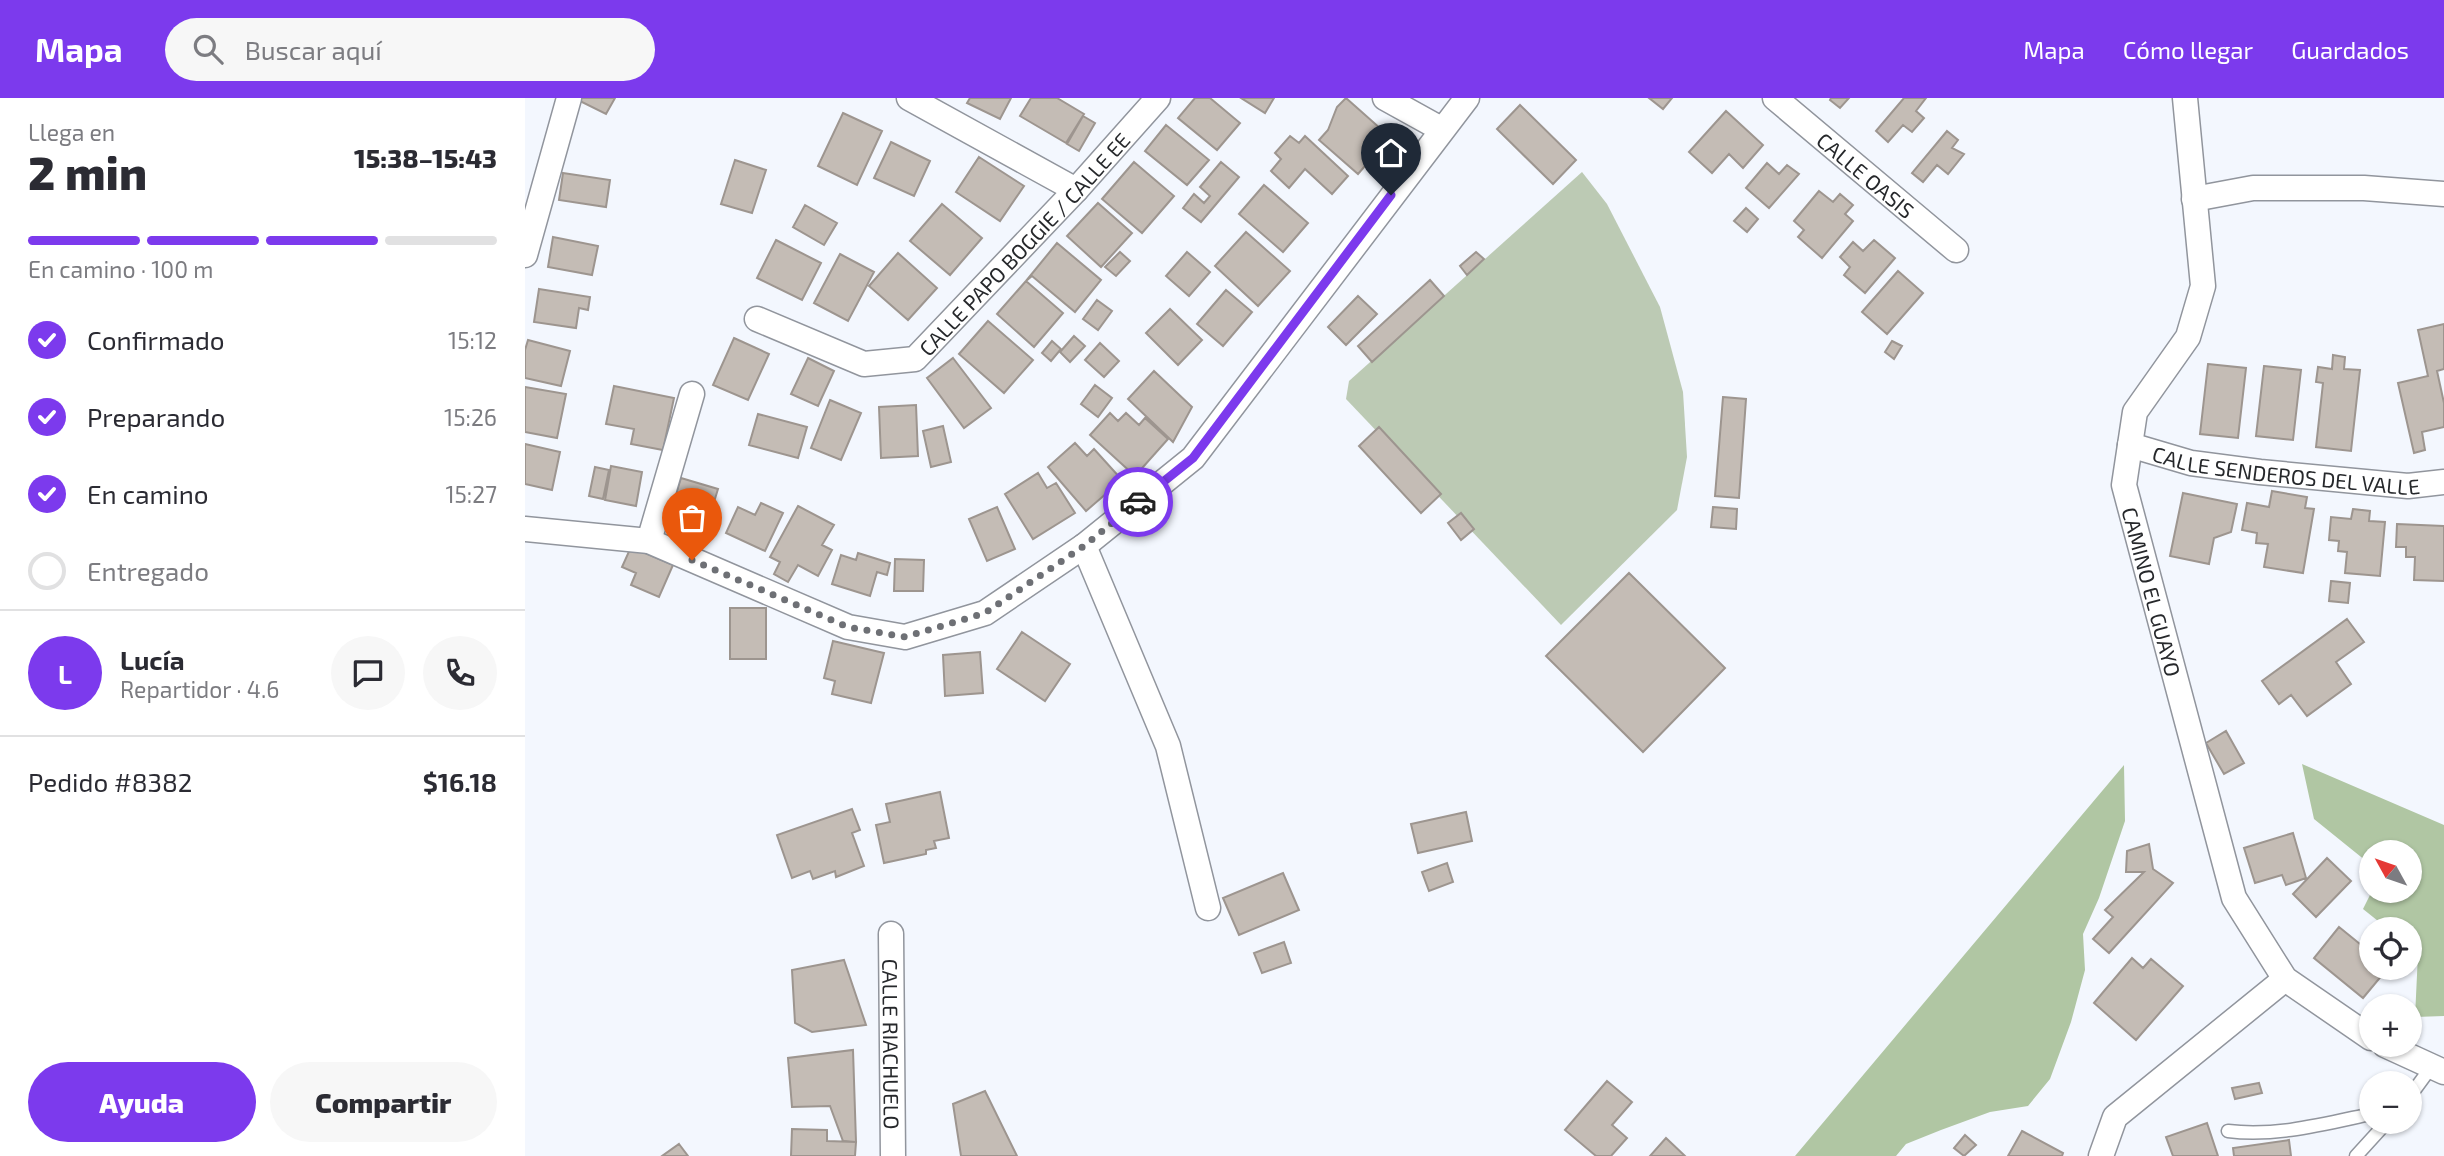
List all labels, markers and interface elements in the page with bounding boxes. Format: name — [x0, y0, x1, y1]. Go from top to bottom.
search box — [165, 18, 655, 81]
text: Mapa — [35, 29, 123, 69]
icon: search — [189, 30, 227, 68]
text: Buscar aquí — [245, 34, 382, 65]
text: Mapa — [2023, 35, 2085, 64]
text: Cómo llegar — [2123, 35, 2253, 64]
text: Guardados — [2291, 35, 2409, 64]
text: Llega en — [28, 118, 115, 146]
pin — [1361, 123, 1421, 195]
street label: CALLE PAPO BOGGIE / CALLE EE — [913, 127, 1134, 360]
street label: CALLE OASIS — [1812, 127, 1920, 222]
icon: home — [1372, 134, 1410, 172]
text: 15:38–15:43 — [354, 142, 497, 173]
text: 2 min — [28, 144, 147, 199]
text: En camino · 100 m — [28, 255, 213, 283]
icon: check — [28, 321, 66, 359]
text: Confirmado — [87, 324, 225, 355]
text: 15:12 — [448, 326, 497, 354]
icon: check — [28, 398, 66, 436]
text: Preparando — [87, 401, 225, 432]
text: 15:26 — [444, 403, 497, 431]
street label: CALLE SENDEROS DEL VALLE — [2150, 440, 2421, 498]
courier — [1103, 467, 1173, 537]
icon: check — [28, 475, 66, 513]
text: En camino — [87, 478, 209, 509]
text: 15:27 — [445, 480, 497, 508]
icon: car — [1119, 483, 1157, 521]
pin — [662, 488, 722, 560]
icon: bag — [673, 499, 711, 537]
street label: CAMINO EL GUAYO — [2118, 504, 2187, 679]
text: Entregado — [87, 555, 209, 586]
button: chat — [331, 636, 405, 710]
button: phone — [423, 636, 497, 710]
text: Lucía — [120, 644, 185, 675]
text: L — [58, 658, 72, 689]
text: Repartidor · 4.6 — [120, 675, 279, 703]
text: Pedido #8382 — [28, 766, 192, 797]
text: $16.18 — [423, 766, 497, 797]
north arrow — [2359, 840, 2422, 903]
map controls — [2359, 840, 2422, 1134]
button: locate — [2359, 917, 2422, 980]
street label: CALLE RIACHUELO — [879, 958, 905, 1130]
button: + — [2359, 994, 2422, 1057]
button: Ayuda — [28, 1062, 256, 1142]
button: Compartir — [270, 1062, 497, 1142]
button: − — [2359, 1071, 2422, 1134]

